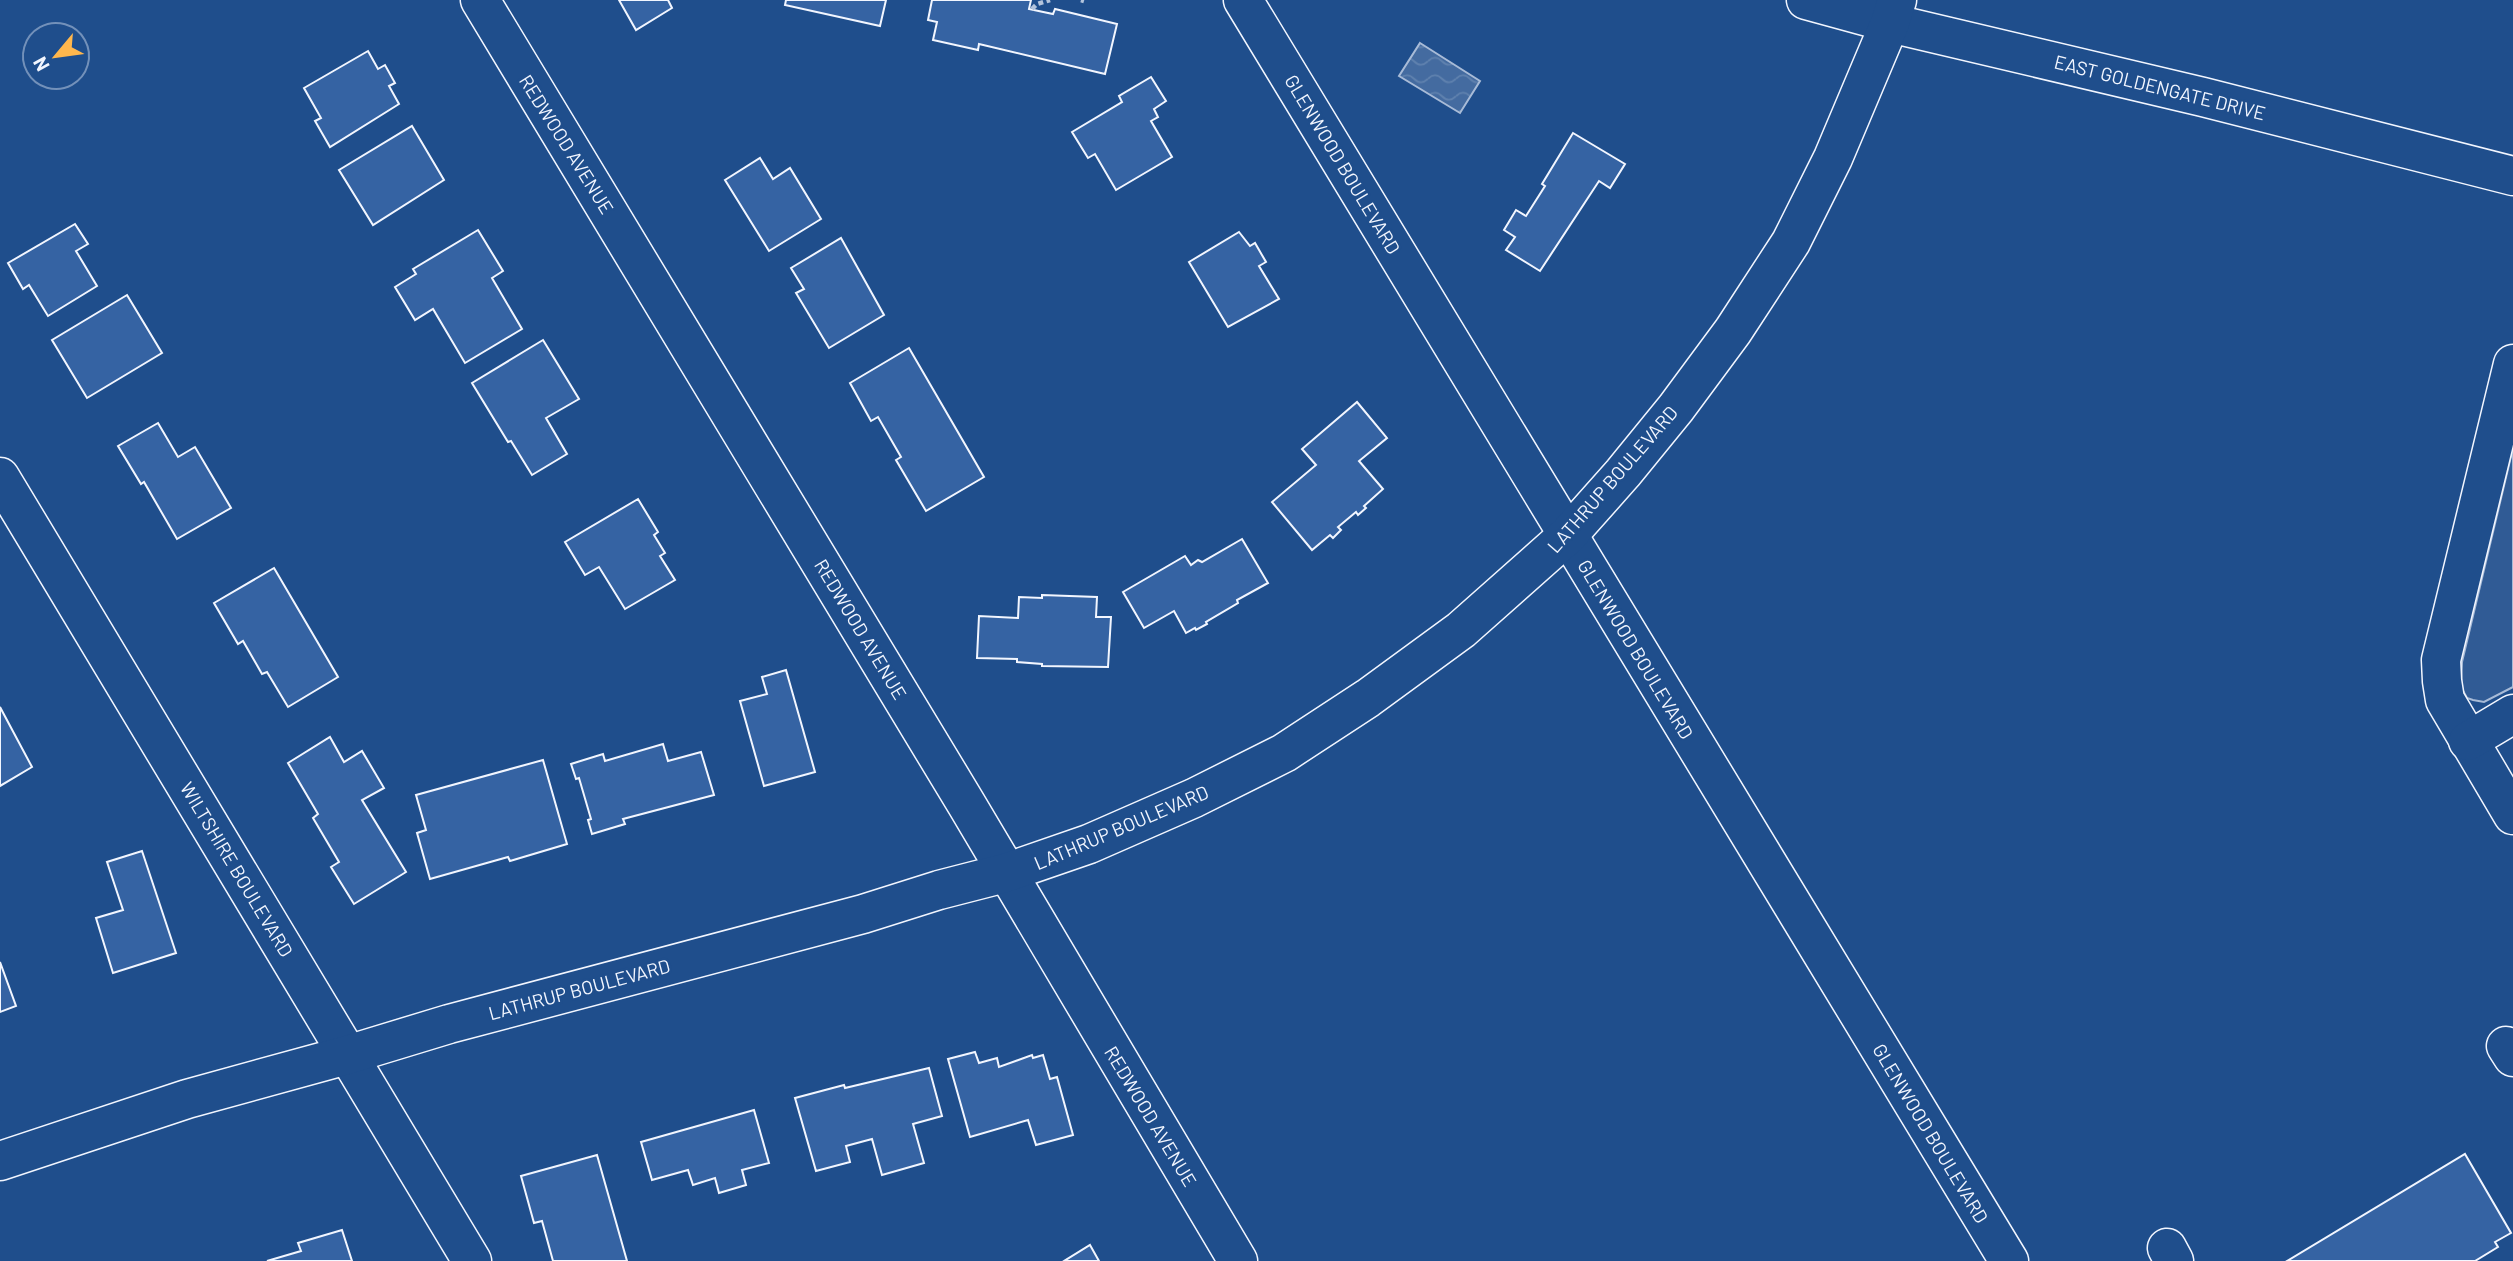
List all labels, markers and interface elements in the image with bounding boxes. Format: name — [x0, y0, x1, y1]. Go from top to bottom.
north arrow — [21, 21, 91, 91]
street label: EAST GOLDENGATE DRIVE — [2052, 50, 2268, 124]
text: N — [28, 53, 54, 76]
street label: REDWOOD AVENUE — [515, 70, 619, 218]
street label: GLENWOOD BOULEVARD — [1280, 70, 1406, 258]
street label: LATHRUP BOULEVARD — [1542, 401, 1682, 557]
street label: REDWOOD AVENUE — [810, 555, 912, 703]
street label: GLENWOOD BOULEVARD — [1573, 555, 1699, 743]
street label: WILTSHIRE BOULEVARD — [176, 777, 298, 961]
street label: LATHRUP BOULEVARD — [1030, 780, 1212, 874]
street label: LATHRUP BOULEVARD — [486, 954, 672, 1024]
street label: GLENWOOD BOULEVARD — [1868, 1039, 1994, 1227]
street label: REDWOOD AVENUE — [1100, 1042, 1202, 1190]

